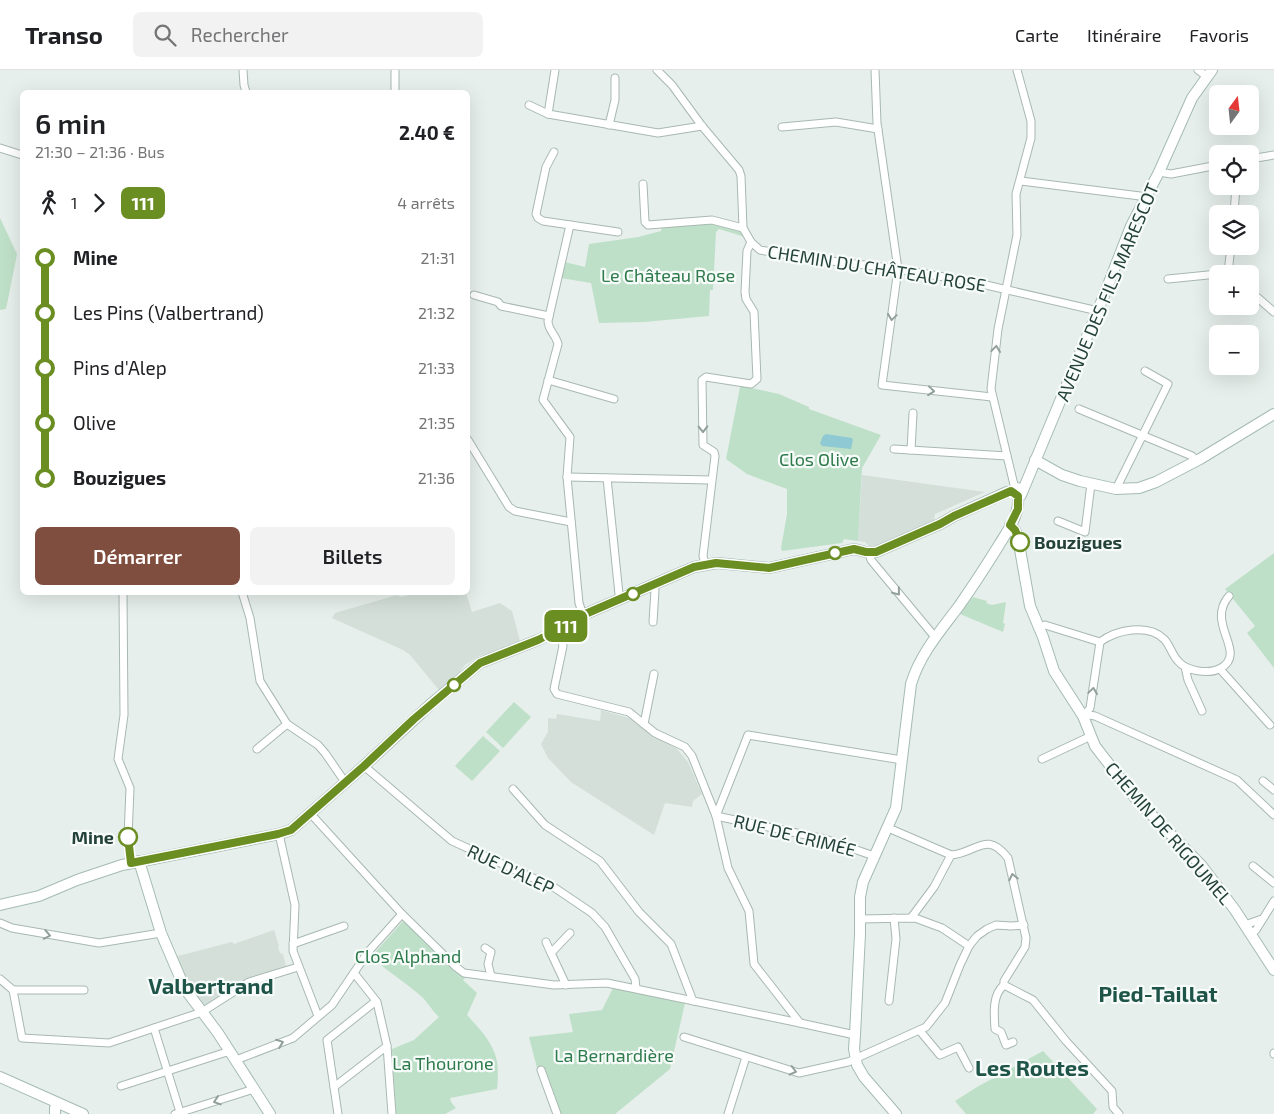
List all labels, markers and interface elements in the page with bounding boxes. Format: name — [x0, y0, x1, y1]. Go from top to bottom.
search box — [133, 12, 483, 57]
text: Transo — [25, 20, 103, 49]
icon: search — [151, 21, 179, 49]
text: Rechercher — [191, 23, 289, 46]
text: Carte — [1015, 24, 1059, 46]
text: Itinéraire — [1087, 24, 1161, 46]
text: Favoris — [1189, 24, 1249, 46]
north arrow — [1209, 85, 1259, 135]
map controls — [1209, 85, 1259, 375]
text: 6 min — [35, 106, 106, 140]
text: 2.40 € — [399, 121, 455, 144]
text: 21:30 – 21:36 · Bus — [35, 142, 165, 161]
button: locate — [1209, 145, 1259, 195]
street label: AVENUE DES FILS MARESCOT — [1051, 179, 1163, 404]
icon: walk — [35, 189, 63, 217]
icon: forward — [85, 189, 113, 217]
text: 111 — [131, 192, 155, 214]
text: 1 — [71, 193, 77, 212]
text: 4 arrêts — [397, 193, 455, 212]
button: layers — [1209, 205, 1259, 255]
street label: CHEMIN DU CHÂTEAU ROSE — [766, 240, 988, 296]
text: Mine — [73, 246, 118, 269]
text: 21:31 — [421, 248, 455, 267]
park label: Le Château Rose — [601, 264, 735, 286]
button: + — [1209, 265, 1259, 315]
text: Les Pins (Valbertrand) — [73, 301, 264, 324]
text: 21:32 — [418, 303, 455, 322]
one-way arrow — [887, 313, 897, 322]
button: − — [1209, 325, 1259, 375]
one-way arrow — [990, 345, 1001, 353]
text: Pins d'Alep — [73, 356, 167, 379]
text: 21:33 — [418, 358, 455, 377]
one-way arrow — [927, 385, 935, 396]
text: Olive — [73, 411, 116, 434]
text: 21:35 — [418, 413, 455, 432]
one-way arrow — [698, 426, 708, 433]
park label: Clos Olive — [779, 448, 859, 470]
text: Bouzigues — [73, 466, 166, 489]
text: 21:36 — [418, 468, 455, 487]
button: Démarrer — [35, 527, 240, 585]
button: Billets — [250, 527, 455, 585]
place label: Bouzigues — [1034, 531, 1122, 553]
marker: Bouzigues — [1010, 532, 1030, 552]
unlabelled marker — [828, 546, 842, 560]
one-way arrow — [892, 586, 901, 595]
unlabelled marker — [626, 587, 640, 601]
line badge: 111 — [537, 610, 595, 642]
text: 111 — [554, 615, 578, 637]
unlabelled marker — [447, 678, 461, 692]
one-way arrow — [1087, 687, 1097, 695]
street label: CHEMIN DE RIGOUMEL — [1101, 757, 1237, 909]
street label: RUE DE CRIMÉE — [732, 809, 858, 861]
place label: Mine — [72, 826, 114, 848]
marker: Mine — [118, 827, 138, 847]
street label: RUE D'ALEP — [464, 839, 558, 899]
one-way arrow — [1008, 873, 1019, 882]
one-way arrow — [43, 929, 51, 940]
park label: Clos Alphand — [355, 945, 461, 967]
district label: Valbertrand — [148, 972, 274, 998]
district label: Pied-Taillat — [1098, 980, 1218, 1006]
one-way arrow — [275, 1039, 284, 1049]
park label: La Bernardière — [554, 1044, 674, 1066]
park label: La Thourone — [392, 1052, 494, 1074]
district label: Les Routes — [975, 1054, 1089, 1080]
one-way arrow — [788, 1065, 797, 1076]
one-way arrow — [214, 1095, 222, 1105]

